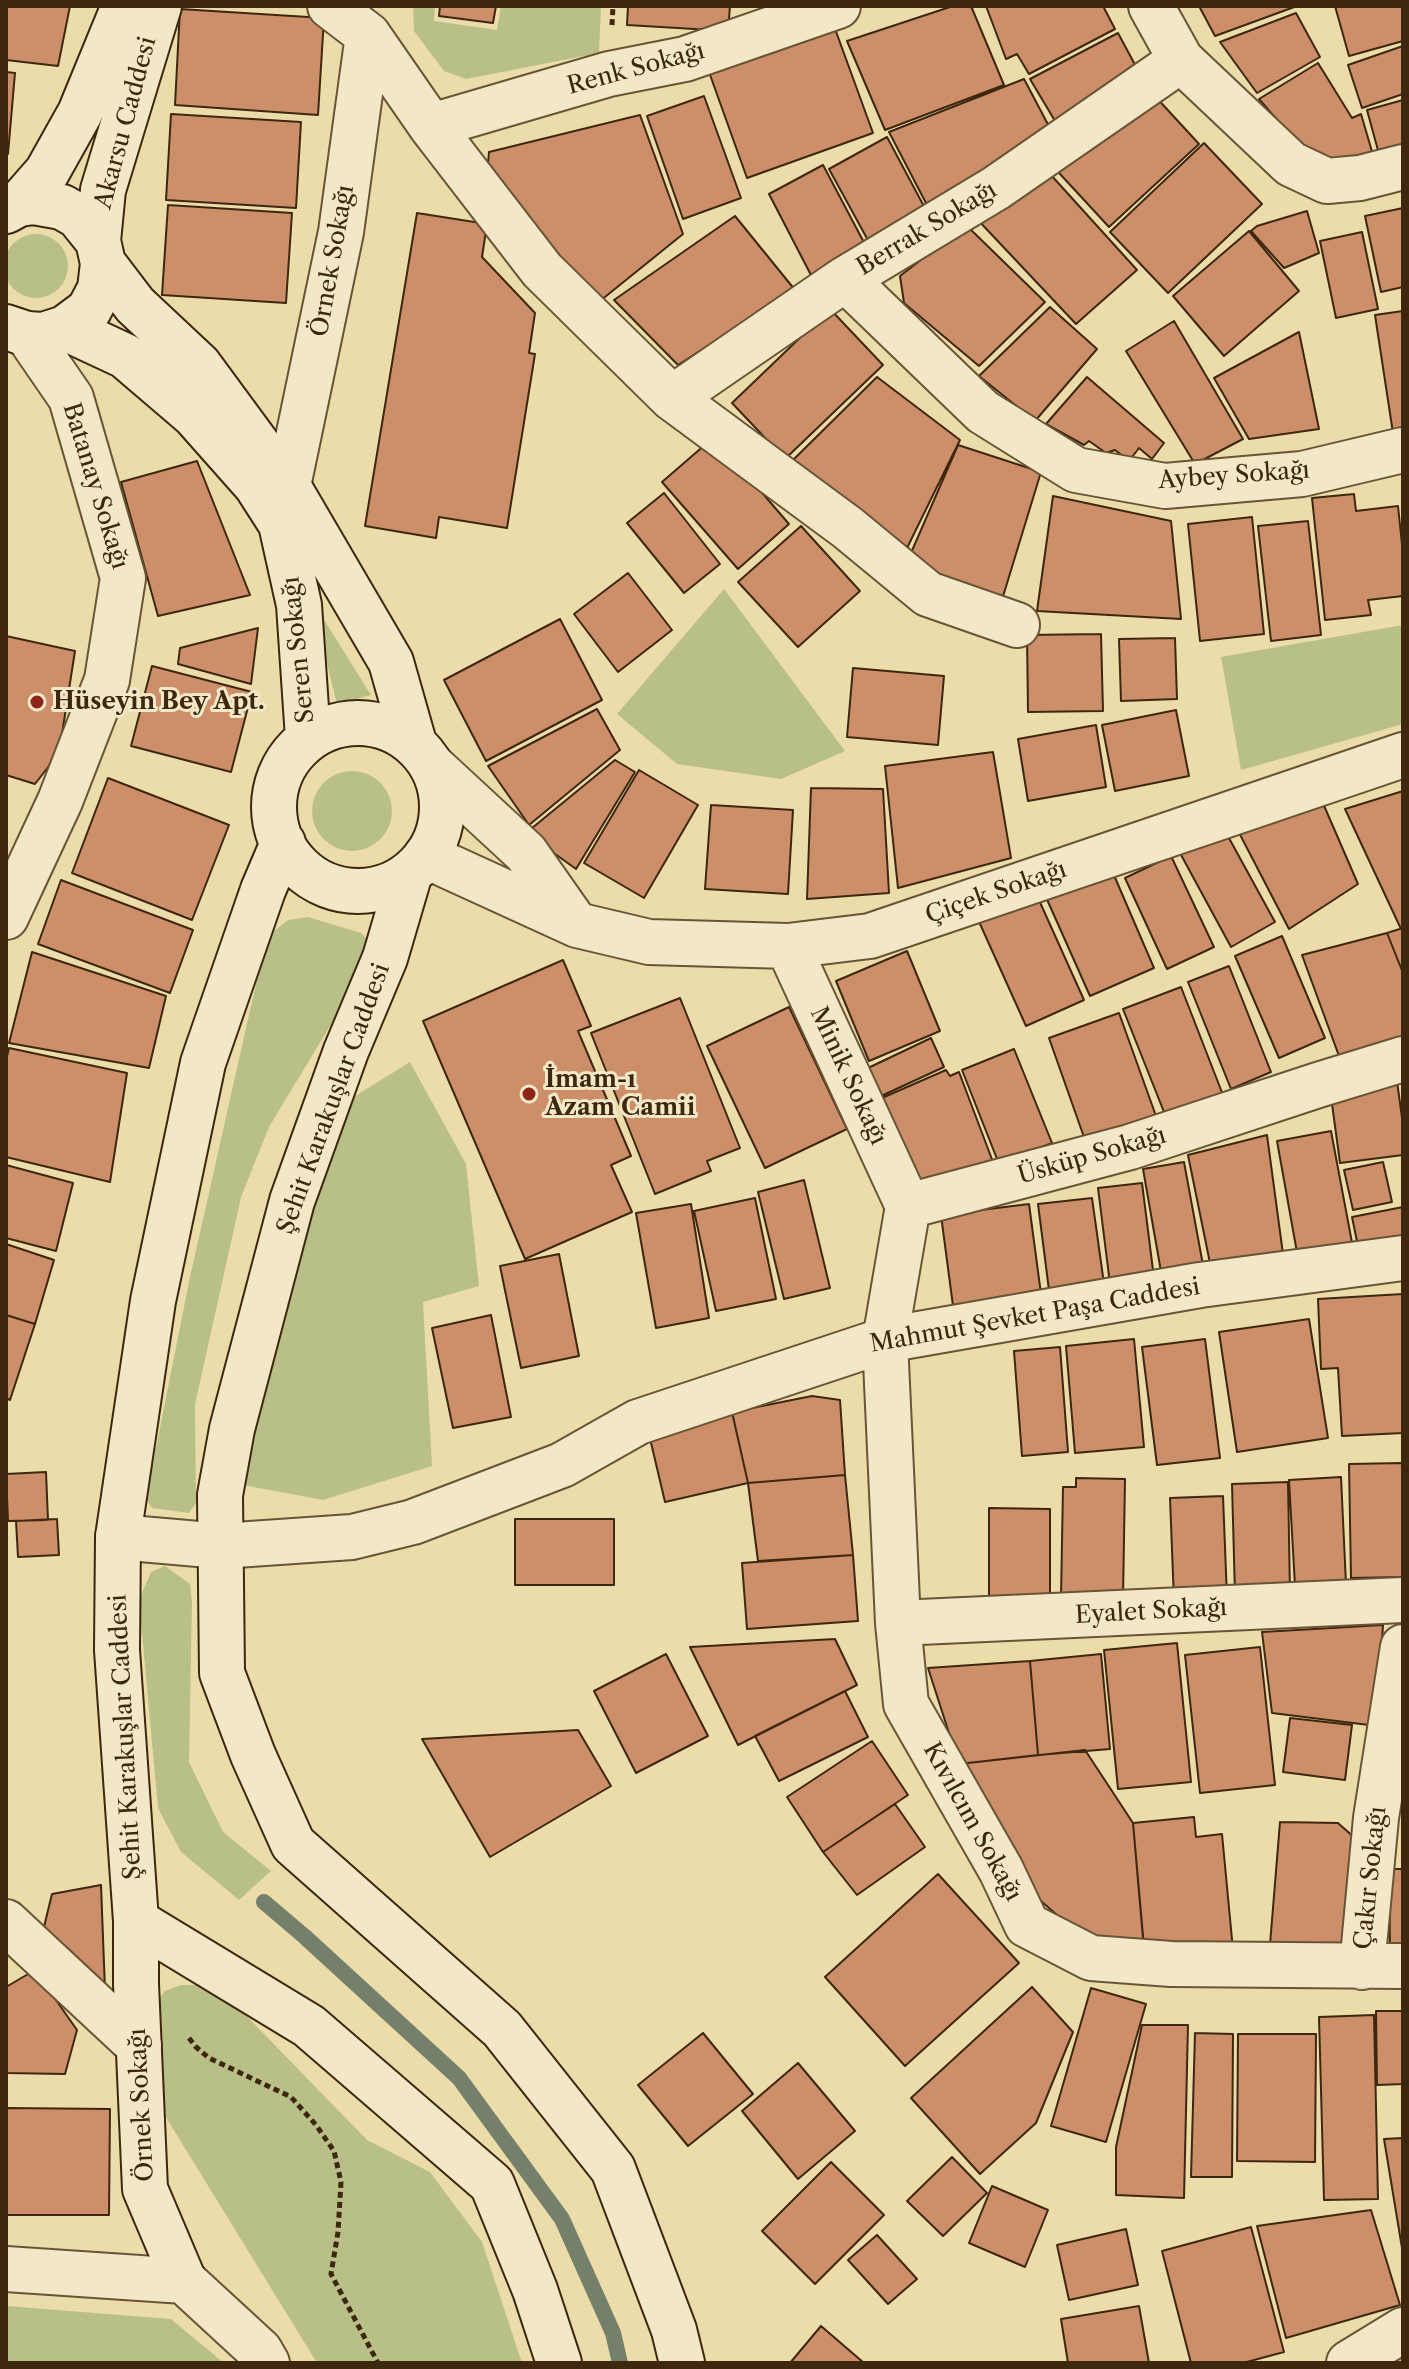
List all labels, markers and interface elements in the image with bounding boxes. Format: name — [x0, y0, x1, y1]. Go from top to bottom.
street label: Akarsu Caddesi — [89, 34, 163, 212]
street label: Renk Sokağı — [564, 37, 708, 101]
street label: Berrak Sokağı — [852, 176, 1002, 282]
street label: Örnek Sokağı — [305, 183, 361, 339]
street label: Batanay Sokağı — [56, 399, 134, 573]
street label: Aybey Sokağı — [1157, 456, 1311, 496]
street label: Seren Sokağı — [277, 575, 321, 725]
place label: Hüseyin Bey Apt. — [53, 688, 265, 716]
marker: Hüseyin Bey Apt. — [28, 693, 46, 711]
street label: Çiçek Sokağı — [922, 855, 1070, 931]
street label: Şehit Karakuşlar Caddesi — [272, 960, 396, 1238]
street label: Minik Sokağı — [803, 1002, 893, 1150]
place label: İmam-ı Azam Camii — [545, 1066, 695, 1122]
marker: İmam-ı Azam Camii — [520, 1085, 538, 1103]
street label: Üsküp Sokağı — [1015, 1121, 1169, 1191]
street label: Mahmut Şevket Paşa Caddesi — [868, 1273, 1202, 1359]
street label: Şehit Karakuşlar Caddesi — [104, 1593, 148, 1881]
street label: Eyalet Sokağı — [1074, 1594, 1228, 1630]
street label: Kıvılcım Sokağı — [917, 1738, 1027, 1906]
street label: Çakır Sokağı — [1349, 1805, 1393, 1951]
street label: Örnek Sokağı — [124, 2028, 160, 2182]

